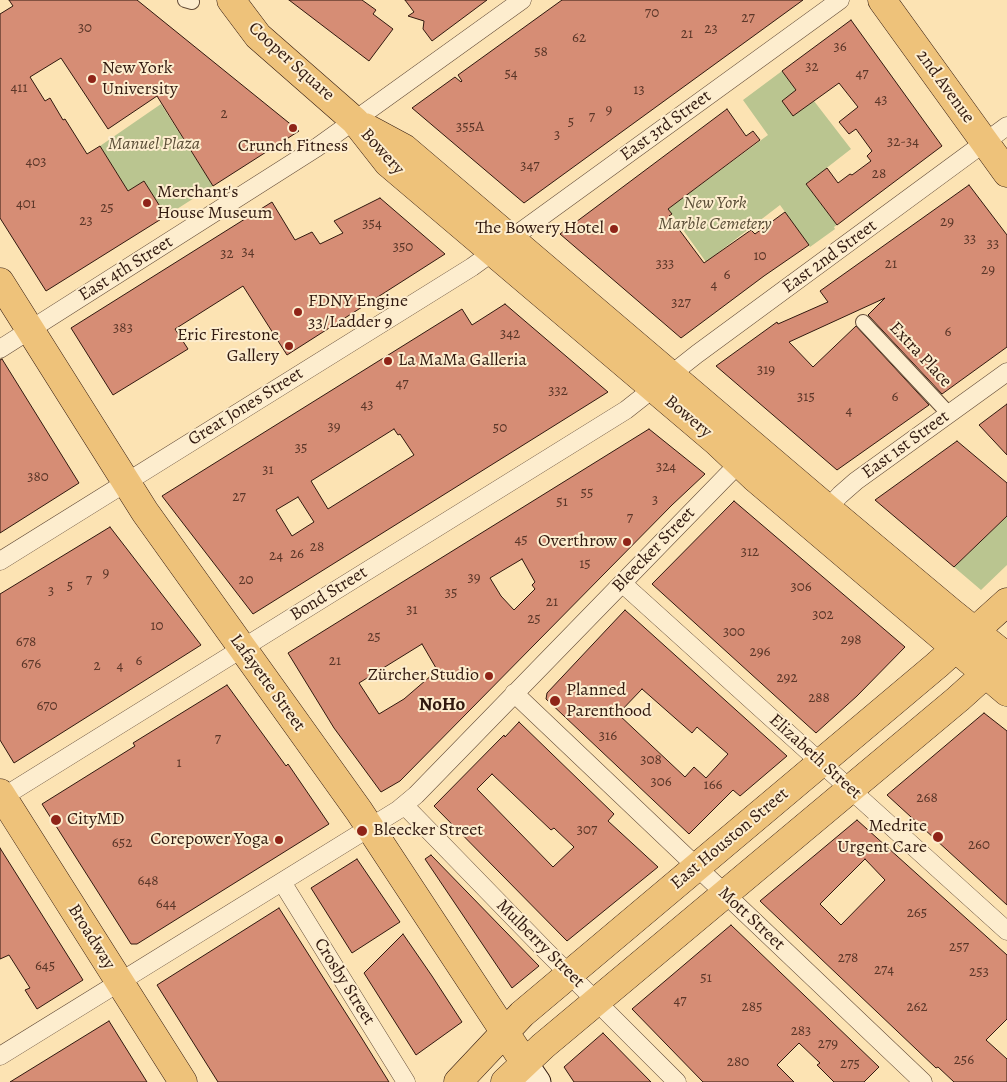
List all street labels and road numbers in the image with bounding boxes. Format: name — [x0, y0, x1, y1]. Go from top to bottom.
street label: Cooper Square — [244, 18, 338, 106]
street label: 2nd Avenue — [911, 46, 979, 128]
street label: East 3rd Street — [616, 86, 716, 166]
street label: Bowery — [356, 124, 408, 180]
street label: East 2nd Street — [779, 216, 881, 298]
street label: East 4th Street — [75, 232, 177, 306]
street label: Extra Place — [884, 318, 956, 392]
street label: Great Jones Street — [185, 363, 307, 451]
street label: Bowery — [660, 391, 716, 443]
street label: East 1st Street — [858, 406, 954, 484]
street label: Bleecker Street — [608, 503, 700, 597]
street label: Bond Street — [286, 562, 372, 626]
street label: Lafayette Street — [224, 630, 310, 736]
street label: Elizabeth Street — [764, 710, 866, 804]
street label: East Houston Street — [667, 783, 793, 895]
street label: Mott Street — [713, 883, 789, 955]
street label: Mulberry Street — [491, 895, 589, 993]
street label: Broadway — [63, 900, 119, 974]
street label: Crosby Street — [309, 934, 379, 1030]

